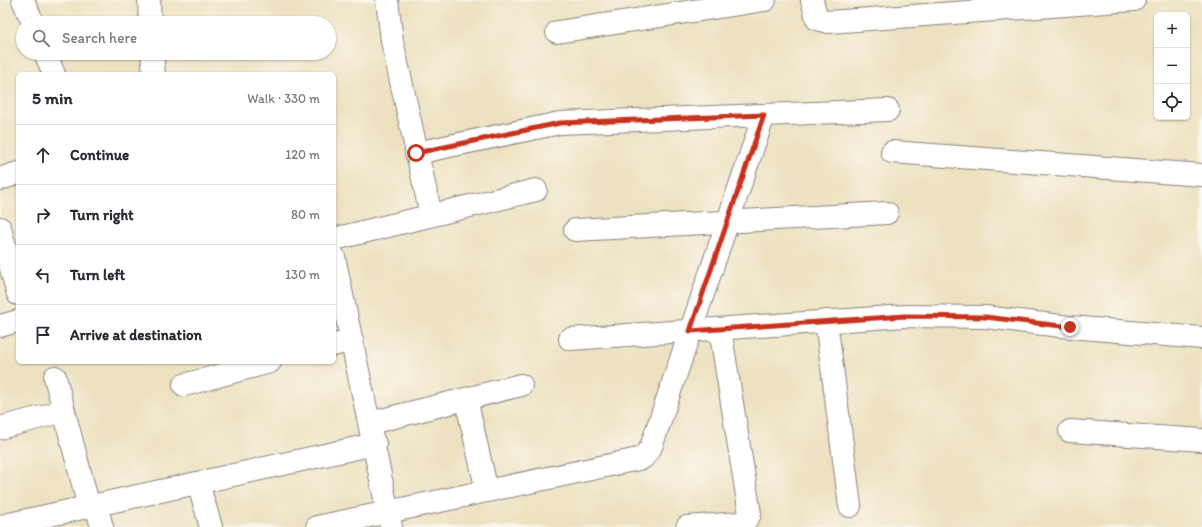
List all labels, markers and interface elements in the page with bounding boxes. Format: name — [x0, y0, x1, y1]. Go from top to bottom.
map controls — [1154, 12, 1190, 120]
button: + — [1154, 12, 1190, 48]
search box — [16, 16, 336, 60]
icon: search — [30, 27, 52, 49]
text: Search here — [62, 29, 137, 47]
button: − — [1154, 48, 1190, 84]
button: locate — [1154, 84, 1190, 120]
text: 5 min — [32, 88, 72, 108]
text: Walk · 330 m — [247, 91, 320, 106]
icon: ahead — [32, 144, 54, 166]
route start — [407, 144, 425, 162]
text: Continue — [70, 146, 129, 164]
text: 120 m — [285, 147, 320, 162]
icon: right — [32, 204, 54, 226]
text: Turn right — [70, 206, 134, 224]
text: 80 m — [291, 207, 320, 222]
icon: left — [32, 264, 54, 286]
text: Turn left — [70, 266, 125, 284]
text: 130 m — [285, 267, 320, 282]
route end — [1061, 318, 1079, 336]
icon: arrive — [32, 324, 54, 346]
text: Arrive at destination — [70, 326, 202, 344]

